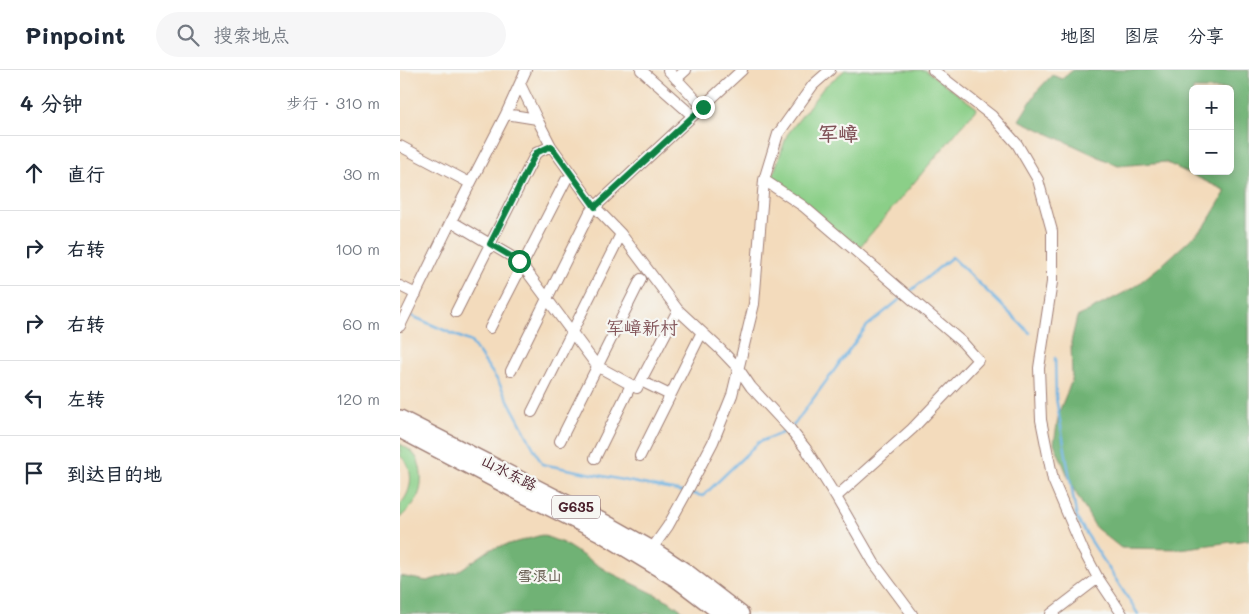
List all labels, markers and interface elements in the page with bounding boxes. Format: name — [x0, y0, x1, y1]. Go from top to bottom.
search box — [156, 12, 506, 57]
text: Pinpoint — [25, 19, 126, 50]
icon: search — [174, 21, 202, 49]
text: 搜索地点 — [214, 22, 290, 47]
text: 地图 — [1060, 23, 1096, 47]
text: 图层 — [1124, 23, 1160, 47]
text: 分享 — [1188, 23, 1224, 47]
map controls — [1189, 85, 1234, 175]
button: + — [1189, 85, 1234, 130]
text: 4 分钟 — [20, 89, 83, 116]
text: 步行 · 310 m — [287, 92, 380, 113]
route end — [692, 96, 715, 119]
district label: 军嶂 — [818, 120, 858, 146]
button: − — [1189, 130, 1234, 175]
icon: ahead — [20, 159, 48, 187]
text: 直行 — [67, 161, 105, 186]
text: 30 m — [343, 163, 380, 184]
icon: right — [20, 234, 48, 262]
text: 右转 — [67, 236, 105, 261]
text: 100 m — [335, 238, 380, 259]
route start — [508, 250, 531, 273]
icon: right — [20, 309, 48, 337]
text: 右转 — [67, 311, 105, 336]
text: 60 m — [343, 313, 380, 334]
district label: 军嶂新村 — [606, 315, 678, 339]
icon: left — [20, 384, 48, 412]
text: 左转 — [67, 386, 105, 411]
text: 120 m — [336, 388, 380, 409]
street label: 山水东路 — [478, 450, 541, 495]
icon: arrive — [20, 459, 48, 487]
text: 到达目的地 — [67, 461, 162, 486]
road number: G635 — [552, 496, 600, 518]
park label: 雪浪山 — [517, 565, 563, 585]

